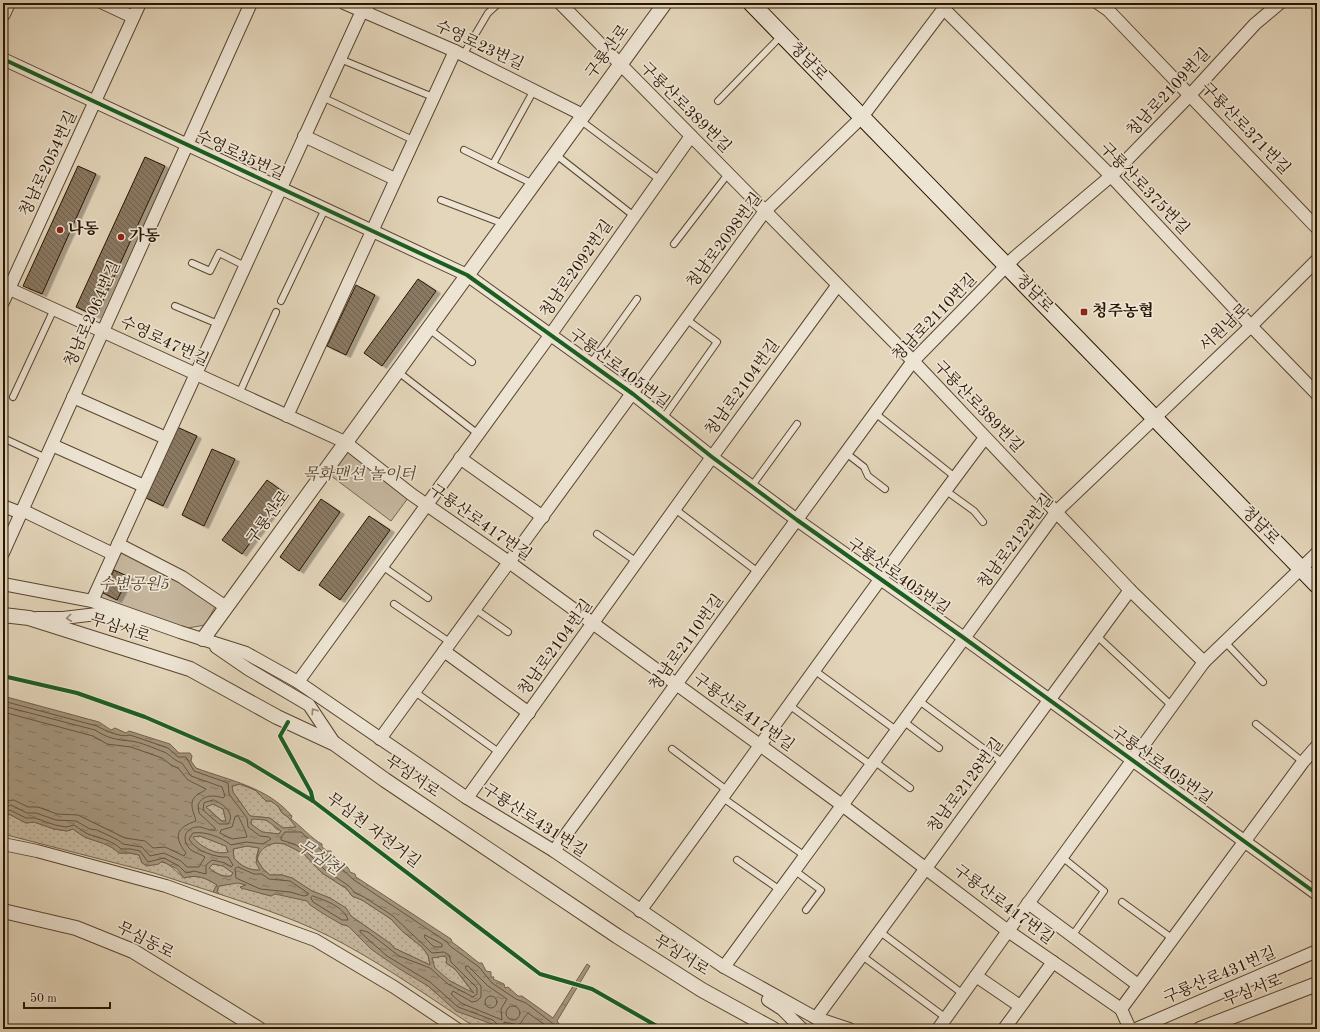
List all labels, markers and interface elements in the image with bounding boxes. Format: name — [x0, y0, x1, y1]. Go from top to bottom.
street label: 수영로23번길 — [432, 17, 527, 74]
street label: 구룡산로 — [583, 21, 633, 82]
street label: 청남로 — [786, 39, 831, 85]
street label: 청남로2109번길 — [1123, 45, 1214, 140]
street label: 구룡산로389번길 — [637, 59, 734, 156]
street label: 구룡산로371번길 — [1197, 79, 1293, 178]
street label: 청남로2054번길 — [17, 108, 80, 219]
street label: 수영로35번길 — [193, 127, 288, 184]
street label: 구룡산로375번길 — [1096, 139, 1192, 238]
street label: 청남로2098번길 — [683, 190, 766, 291]
street label: 청남로2092번길 — [537, 217, 616, 320]
place label: 나동 — [68, 219, 99, 238]
marker: 나동 — [55, 225, 65, 235]
place label: 가동 — [129, 226, 160, 245]
marker: 가동 — [116, 232, 126, 242]
street label: 청남로2064번길 — [62, 258, 124, 370]
street label: 청남로2110번길 — [889, 271, 980, 365]
street label: 청남로 — [1012, 271, 1057, 317]
street label: 서원남로 — [1197, 300, 1253, 355]
place label: 청주농협 — [1092, 301, 1154, 320]
marker: 청주농협 — [1079, 307, 1089, 317]
street label: 수영로47번길 — [117, 313, 212, 370]
street label: 구룡산로405번길 — [566, 326, 673, 412]
street label: 청남로2104번길 — [702, 336, 783, 439]
street label: 구룡산로389번길 — [930, 357, 1026, 456]
park label: 목화맨션 놀이터 — [303, 465, 417, 483]
street label: 구룡산로417번길 — [426, 481, 535, 564]
street label: 구룡산로 — [244, 487, 294, 548]
street label: 청남로2122번길 — [974, 491, 1057, 592]
street label: 청남로 — [1238, 503, 1283, 549]
street label: 구룡산로405번길 — [844, 535, 953, 618]
park label: 수변공원5 — [98, 575, 170, 593]
street label: 청남로2110번길 — [646, 591, 727, 694]
street label: 청남로2104번길 — [515, 596, 596, 699]
street label: 무심서로 — [88, 611, 153, 646]
one-way arrow — [66, 613, 72, 622]
street label: 구룡산로417번길 — [690, 670, 797, 755]
one-way arrow — [311, 709, 318, 716]
street label: 구룡산로405번길 — [1108, 723, 1215, 808]
street label: 청남로2128번길 — [924, 735, 1007, 836]
street label: 무심서로 — [382, 752, 443, 801]
street label: 구룡산로431번길 — [479, 781, 589, 861]
street label: 무심천 자전거길 — [322, 789, 424, 873]
water label: 무심천 — [293, 836, 345, 880]
street label: 구룡산로417번길 — [950, 862, 1057, 948]
street label: 무심동로 — [114, 919, 177, 962]
street label: 무심서로 — [651, 932, 712, 979]
street label: 구룡산로431번길 — [1161, 944, 1279, 1007]
street label: 무심서로 — [1221, 971, 1285, 1010]
scale bar — [24, 984, 110, 1010]
text: 50 m — [30, 992, 57, 1005]

